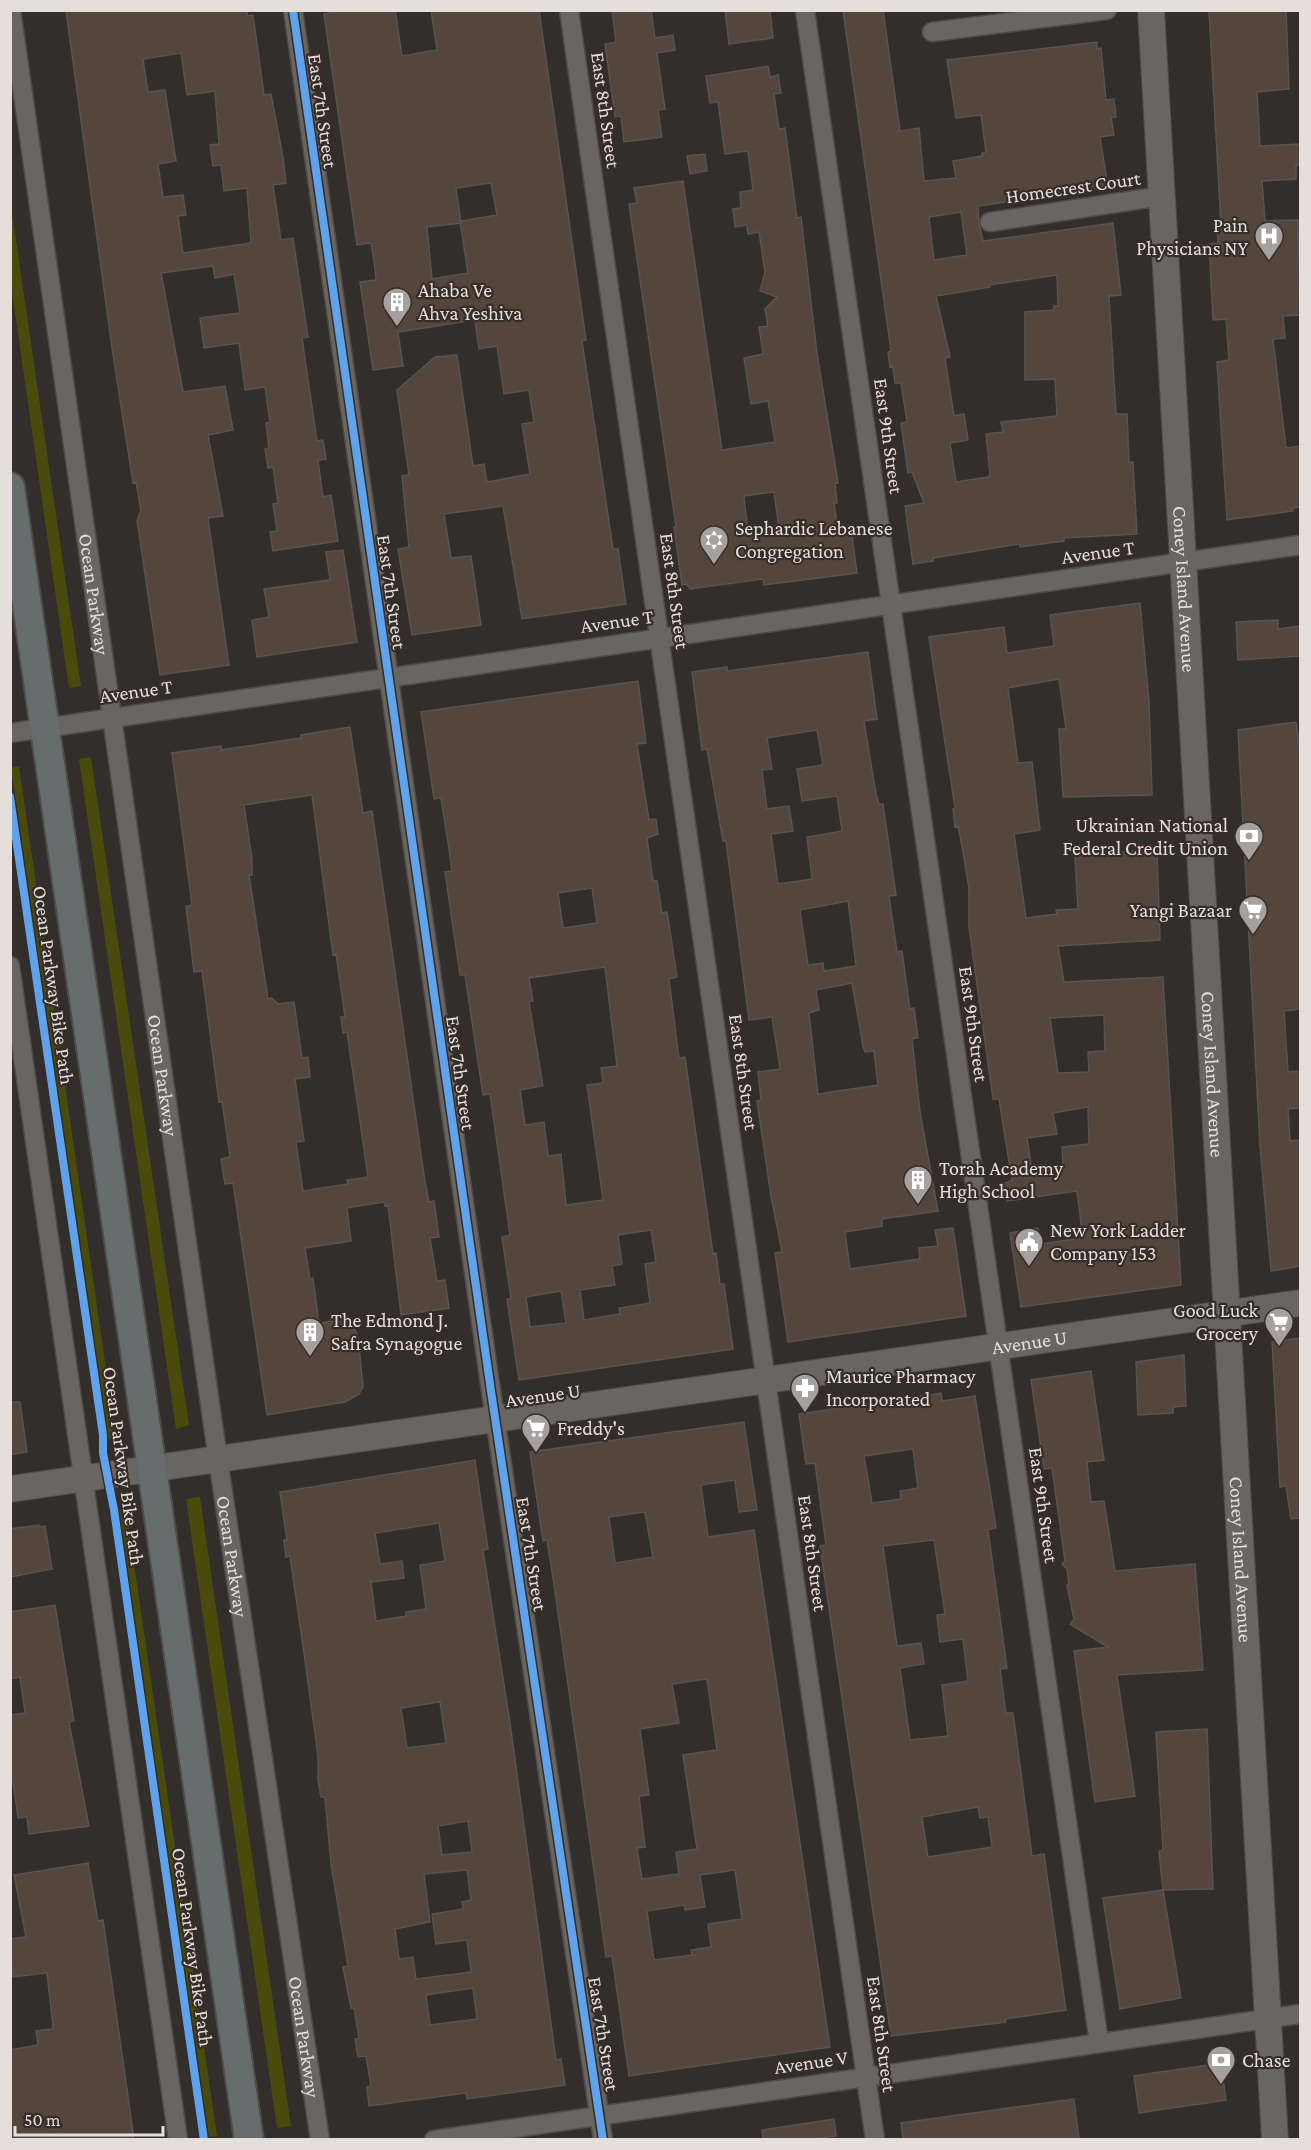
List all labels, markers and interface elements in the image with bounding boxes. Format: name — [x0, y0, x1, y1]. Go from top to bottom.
street label: East 8th Street — [587, 51, 625, 170]
street label: East 7th Street — [304, 52, 342, 170]
street label: Homecrest Court — [1004, 167, 1142, 207]
place label: Pain Physicians NY — [1136, 214, 1248, 260]
hospital icon: Pain Physicians NY — [1253, 220, 1285, 262]
place label: Ahaba Ve Ahva Yeshiva — [418, 279, 522, 324]
building icon: Ahaba Ve Ahva Yeshiva — [381, 286, 413, 328]
street label: East 9th Street — [870, 377, 908, 496]
street label: Coney Island Avenue — [1169, 505, 1201, 673]
place label: Sephardic Lebanese Congregation — [735, 517, 893, 563]
synagogue icon: Sephardic Lebanese Congregation — [698, 524, 730, 566]
street label: Ocean Parkway — [75, 532, 114, 657]
street label: East 8th Street — [656, 532, 694, 651]
street label: East 7th Street — [373, 533, 411, 651]
street label: Avenue T — [1060, 536, 1136, 568]
street label: Avenue T — [579, 605, 655, 637]
street label: Avenue T — [98, 675, 174, 707]
place label: Ukrainian National Federal Credit Union — [1062, 814, 1228, 859]
bank icon: Ukrainian National Federal Credit Union — [1233, 820, 1265, 862]
street label: Ocean Parkway Bike Path — [28, 884, 79, 1086]
supermarket icon: Yangi Bazaar — [1237, 894, 1269, 936]
place label: Yangi Bazaar — [1130, 899, 1232, 922]
street label: East 9th Street — [955, 965, 993, 1084]
street label: Coney Island Avenue — [1197, 990, 1229, 1158]
street label: Ocean Parkway — [144, 1013, 183, 1138]
street label: East 8th Street — [725, 1013, 763, 1132]
street label: East 7th Street — [442, 1014, 480, 1132]
place label: Torah Academy High School — [939, 1157, 1064, 1203]
building icon: Torah Academy High School — [902, 1164, 934, 1206]
place label: New York Ladder Company 153 — [1050, 1219, 1186, 1265]
public building icon: New York Ladder Company 153 — [1013, 1226, 1045, 1268]
place label: Good Luck Grocery — [1173, 1299, 1259, 1345]
supermarket icon: Good Luck Grocery — [1263, 1306, 1295, 1348]
place label: The Edmond J. Safra Synagogue — [331, 1309, 462, 1355]
building icon: The Edmond J. Safra Synagogue — [294, 1316, 326, 1358]
street label: Avenue U — [990, 1326, 1068, 1358]
street label: Ocean Parkway Bike Path — [98, 1365, 149, 1567]
place label: Maurice Pharmacy Incorporated — [826, 1365, 976, 1411]
pharmacy icon: Maurice Pharmacy Incorporated — [789, 1372, 821, 1414]
street label: Avenue U — [504, 1379, 582, 1411]
supermarket icon: Freddy's — [520, 1412, 552, 1454]
place label: Freddy's — [557, 1417, 625, 1440]
street label: East 9th Street — [1025, 1446, 1063, 1565]
street label: Coney Island Avenue — [1225, 1476, 1257, 1643]
street label: Ocean Parkway — [213, 1494, 253, 1619]
street label: East 8th Street — [794, 1494, 832, 1613]
street label: East 7th Street — [512, 1495, 552, 1613]
street label: Ocean Parkway Bike Path — [167, 1846, 218, 2048]
street label: Ocean Parkway — [285, 1975, 325, 2100]
street label: East 7th Street — [584, 1975, 624, 2093]
street label: East 8th Street — [863, 1975, 901, 2094]
bank icon: Chase — [1205, 2044, 1237, 2086]
street label: Avenue V — [773, 2046, 850, 2078]
place label: Chase — [1242, 2049, 1291, 2071]
scale bar — [15, 2099, 164, 2137]
text: 50 m — [24, 2110, 61, 2130]

